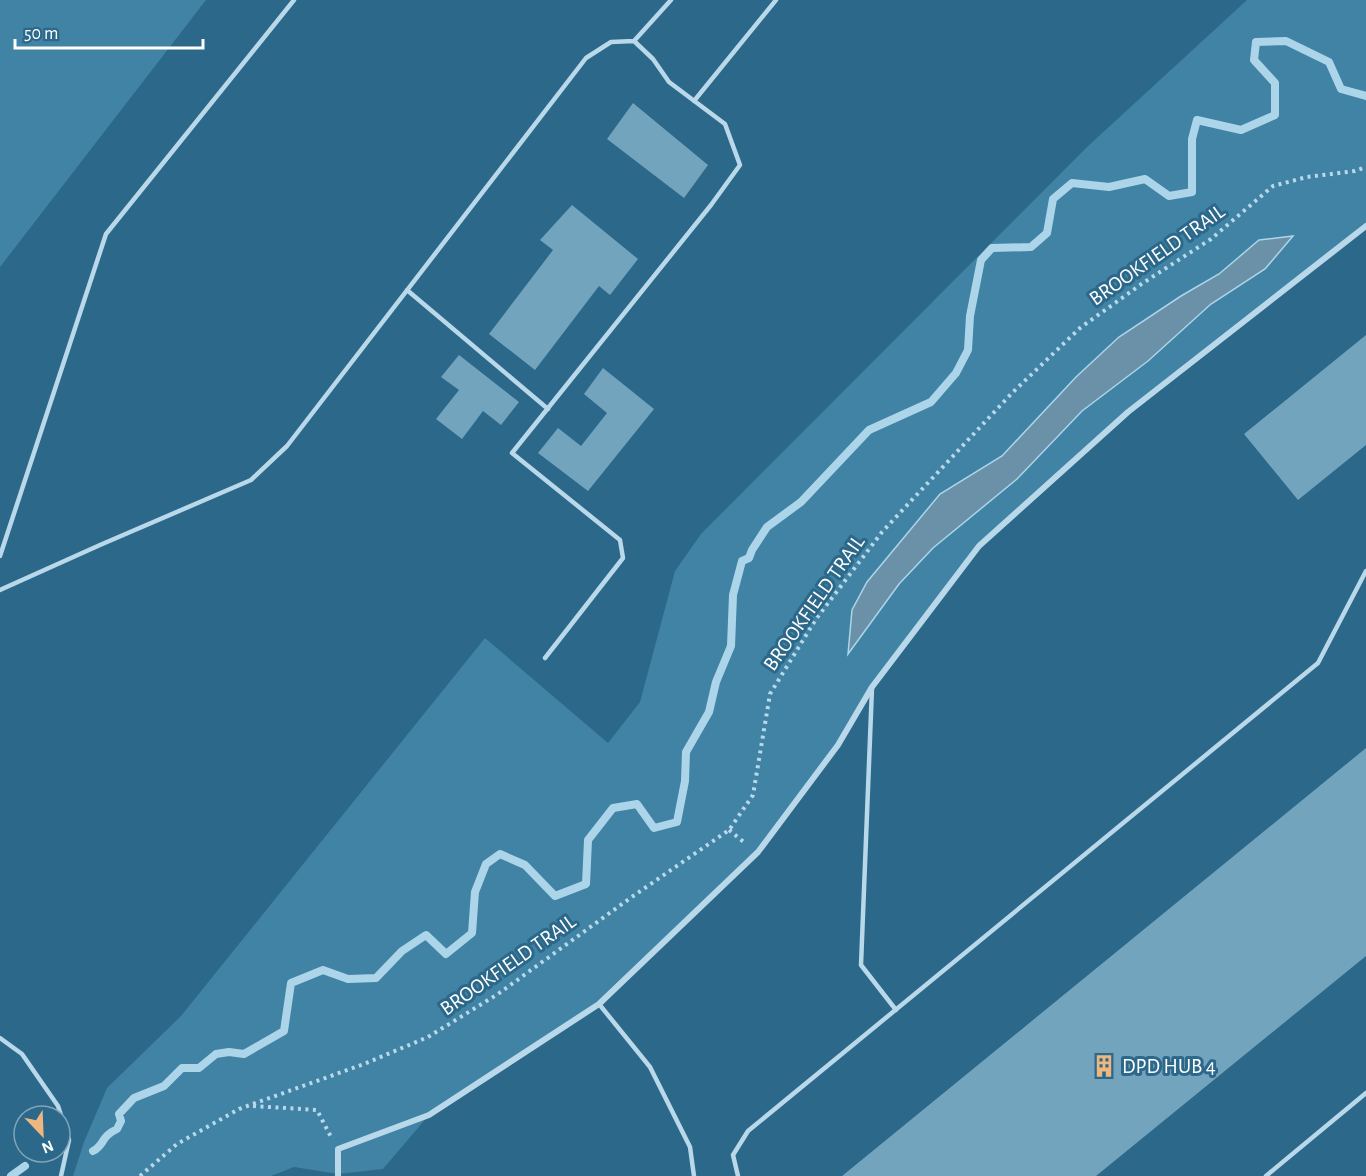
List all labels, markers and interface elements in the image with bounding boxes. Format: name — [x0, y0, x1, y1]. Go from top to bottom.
scale bar — [15, 12, 202, 50]
text: 50 m — [24, 25, 58, 43]
street label: BROOKFIELD TRAIL — [1085, 200, 1229, 309]
street label: BROOKFIELD TRAIL — [760, 531, 869, 675]
street label: BROOKFIELD TRAIL — [436, 910, 580, 1019]
building icon: DPD HUB 4 — [1091, 1053, 1117, 1079]
place label: DPD HUB 4 — [1122, 1056, 1216, 1077]
north arrow — [12, 1104, 72, 1164]
text: N — [39, 1137, 56, 1156]

